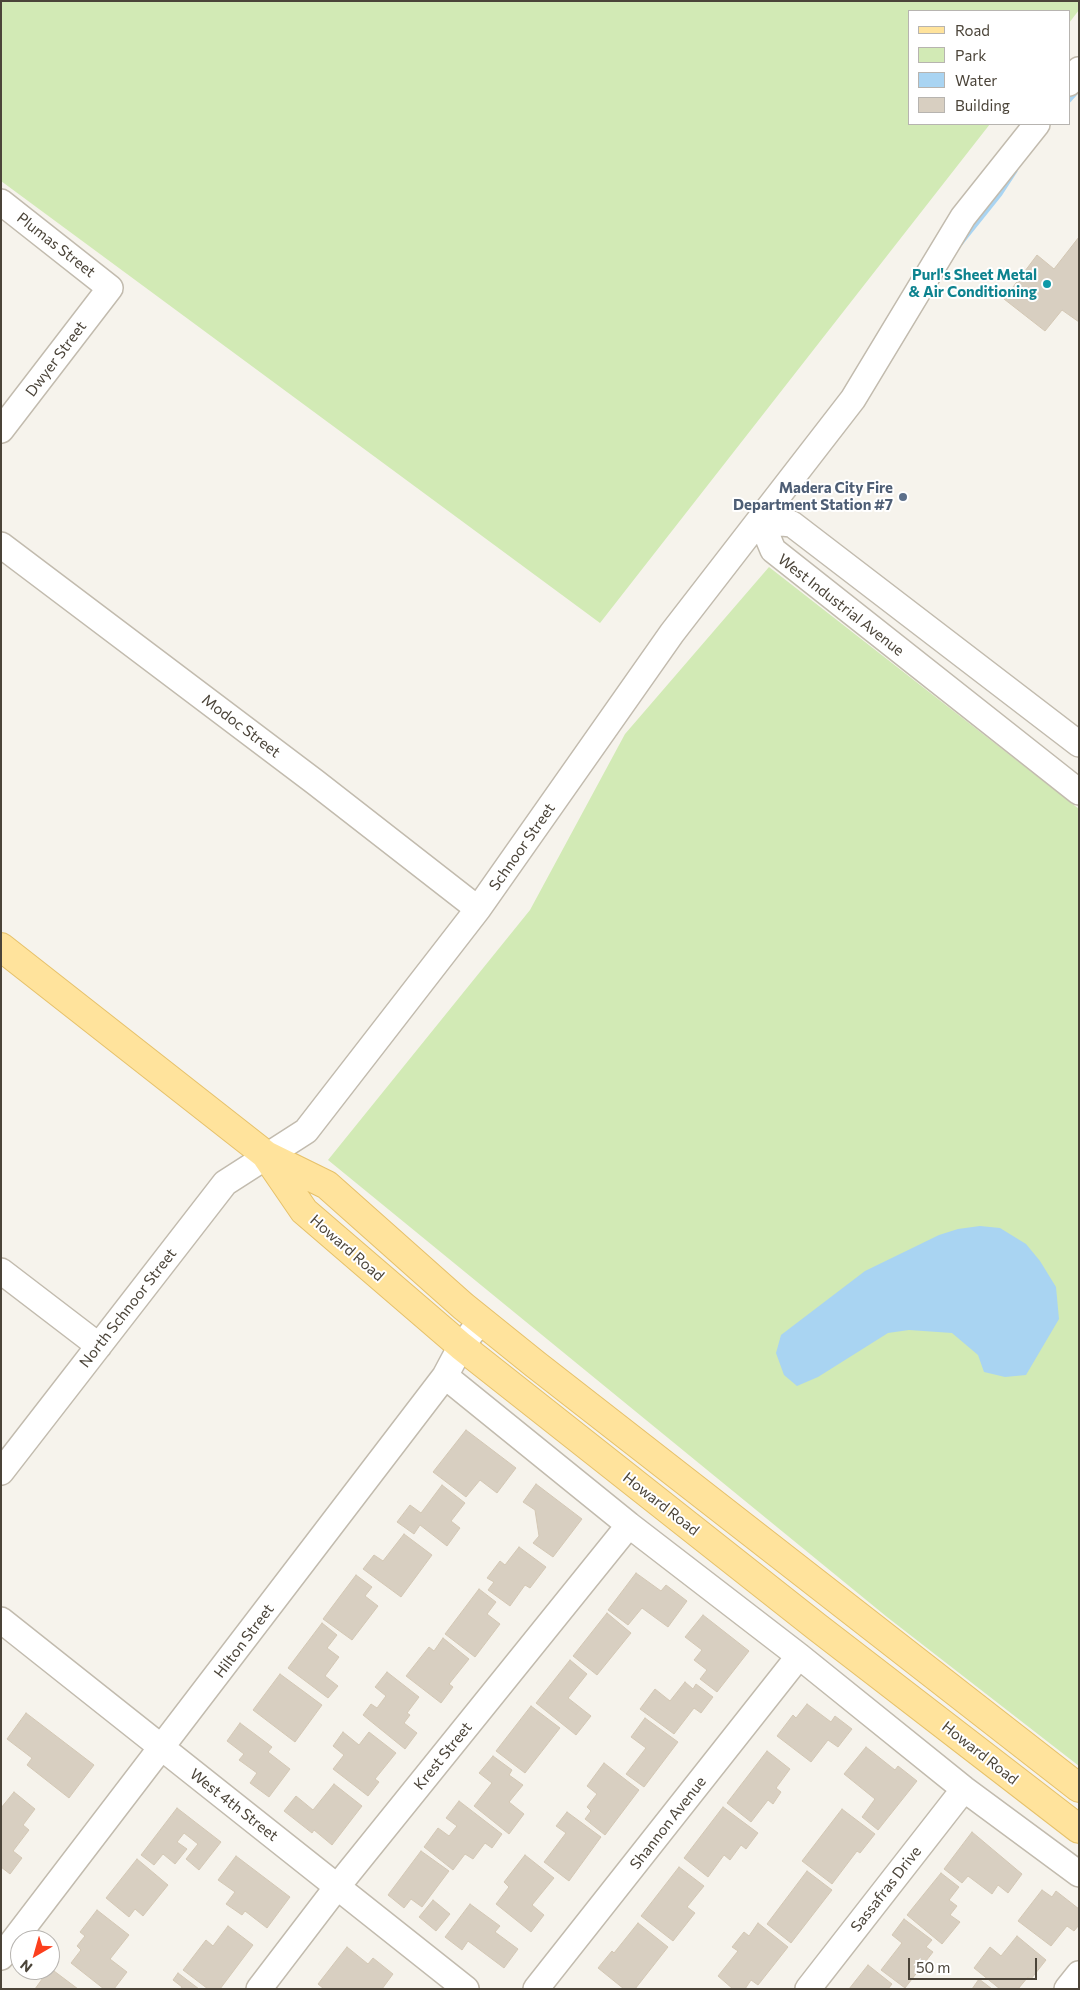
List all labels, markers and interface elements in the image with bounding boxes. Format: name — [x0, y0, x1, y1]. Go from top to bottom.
legend — [908, 10, 1070, 125]
text: Road — [955, 21, 990, 39]
text: Park — [955, 46, 986, 64]
text: Water — [955, 71, 997, 89]
text: Building — [955, 96, 1010, 114]
street label: Plumas Street — [13, 209, 99, 281]
place label: Purl's Sheet Metal & Air Conditioning — [909, 266, 1037, 301]
marker: Purl's Sheet Metal & Air Conditioning — [1041, 278, 1053, 290]
street label: Dwyer Street — [22, 318, 90, 400]
place label: Madera City Fire Department Station #7 — [733, 479, 893, 514]
marker: Madera City Fire Department Station #7 — [897, 491, 909, 503]
street label: West Industrial Avenue — [774, 550, 908, 660]
street label: Modoc Street — [198, 691, 284, 761]
street label: Schnoor Street — [485, 800, 559, 894]
street label: Howard Road — [306, 1211, 388, 1285]
street label: North Schnoor Street — [76, 1245, 180, 1371]
street label: Howard Road — [619, 1469, 703, 1539]
street label: Hilton Street — [210, 1601, 278, 1681]
street label: Howard Road — [938, 1718, 1022, 1788]
street label: Krest Street — [410, 1719, 476, 1793]
street label: West 4th Street — [186, 1765, 282, 1845]
street label: Shannon Avenue — [626, 1773, 710, 1873]
street label: Sassafras Drive — [847, 1843, 925, 1935]
north arrow — [10, 1930, 60, 1980]
scale bar — [910, 1948, 1039, 1980]
text: N — [17, 1956, 35, 1976]
text: 50 m — [916, 1958, 950, 1976]

